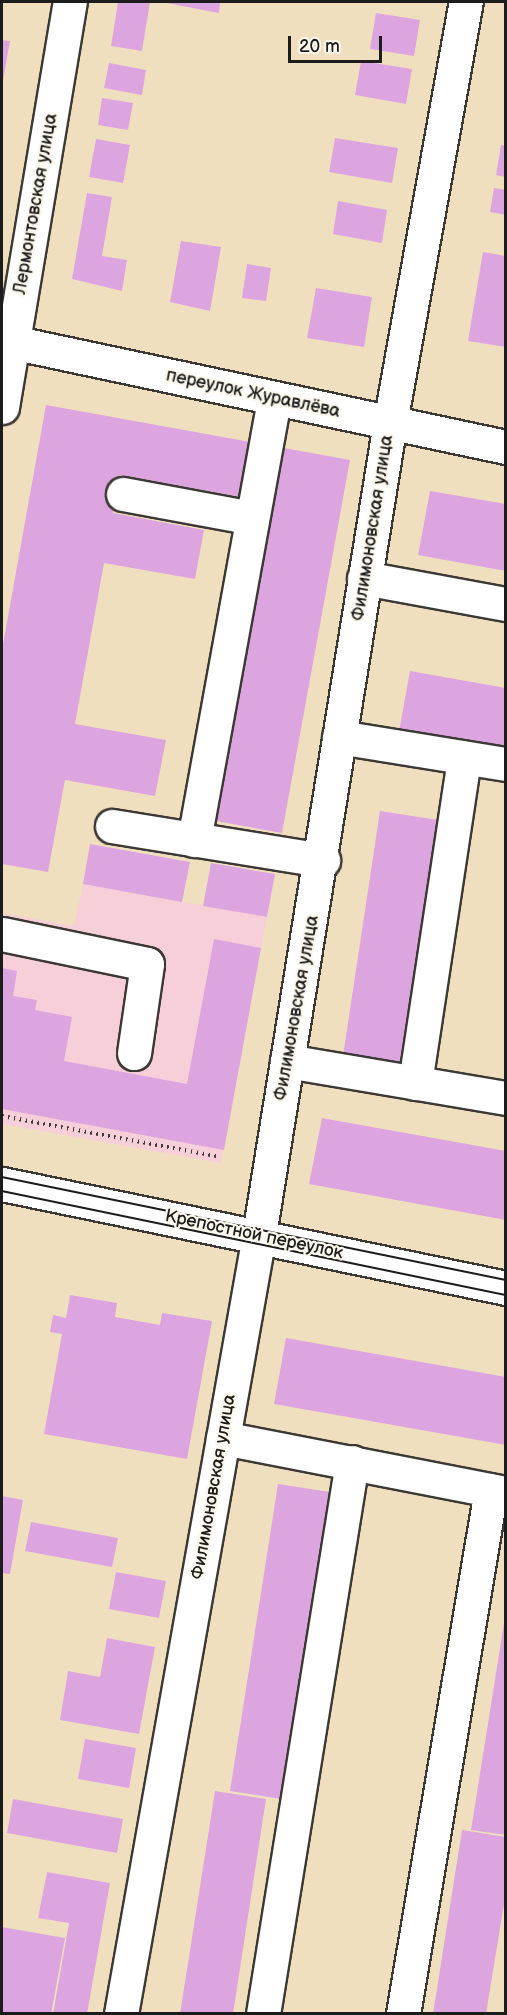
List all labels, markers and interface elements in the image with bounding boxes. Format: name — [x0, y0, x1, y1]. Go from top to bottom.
scale bar — [291, 24, 386, 62]
text: 20 m — [299, 36, 340, 57]
street label: Лермонтовская улица — [9, 112, 63, 296]
street label: переулок Журавлёва — [164, 365, 342, 423]
street label: Филимоновская улица — [348, 434, 398, 622]
street label: Филимоновская улица — [270, 914, 324, 1102]
street label: Крепостной переулок — [163, 1206, 345, 1264]
street label: Филимоновская улица — [187, 1393, 241, 1581]

